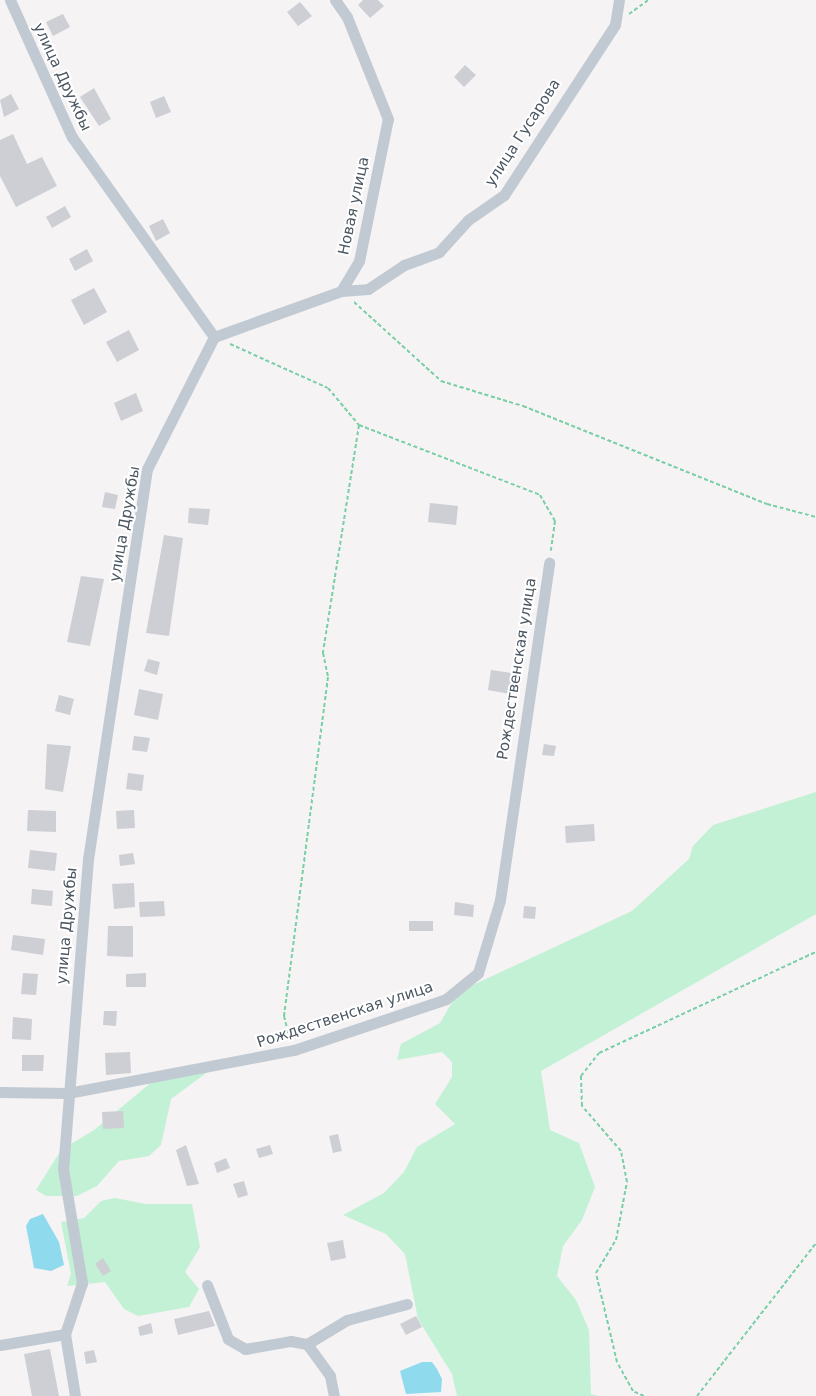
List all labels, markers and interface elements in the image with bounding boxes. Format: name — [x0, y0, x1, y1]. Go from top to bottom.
street label: улица Дружбы — [29, 20, 95, 134]
street label: улица Гусарова — [482, 76, 564, 190]
street label: Новая улица — [335, 155, 373, 257]
street label: улица Дружбы — [106, 465, 144, 583]
street label: Рождественская улица — [494, 577, 540, 761]
street label: улица Дружбы — [53, 867, 81, 985]
street label: Рождественская улица — [255, 978, 435, 1052]

